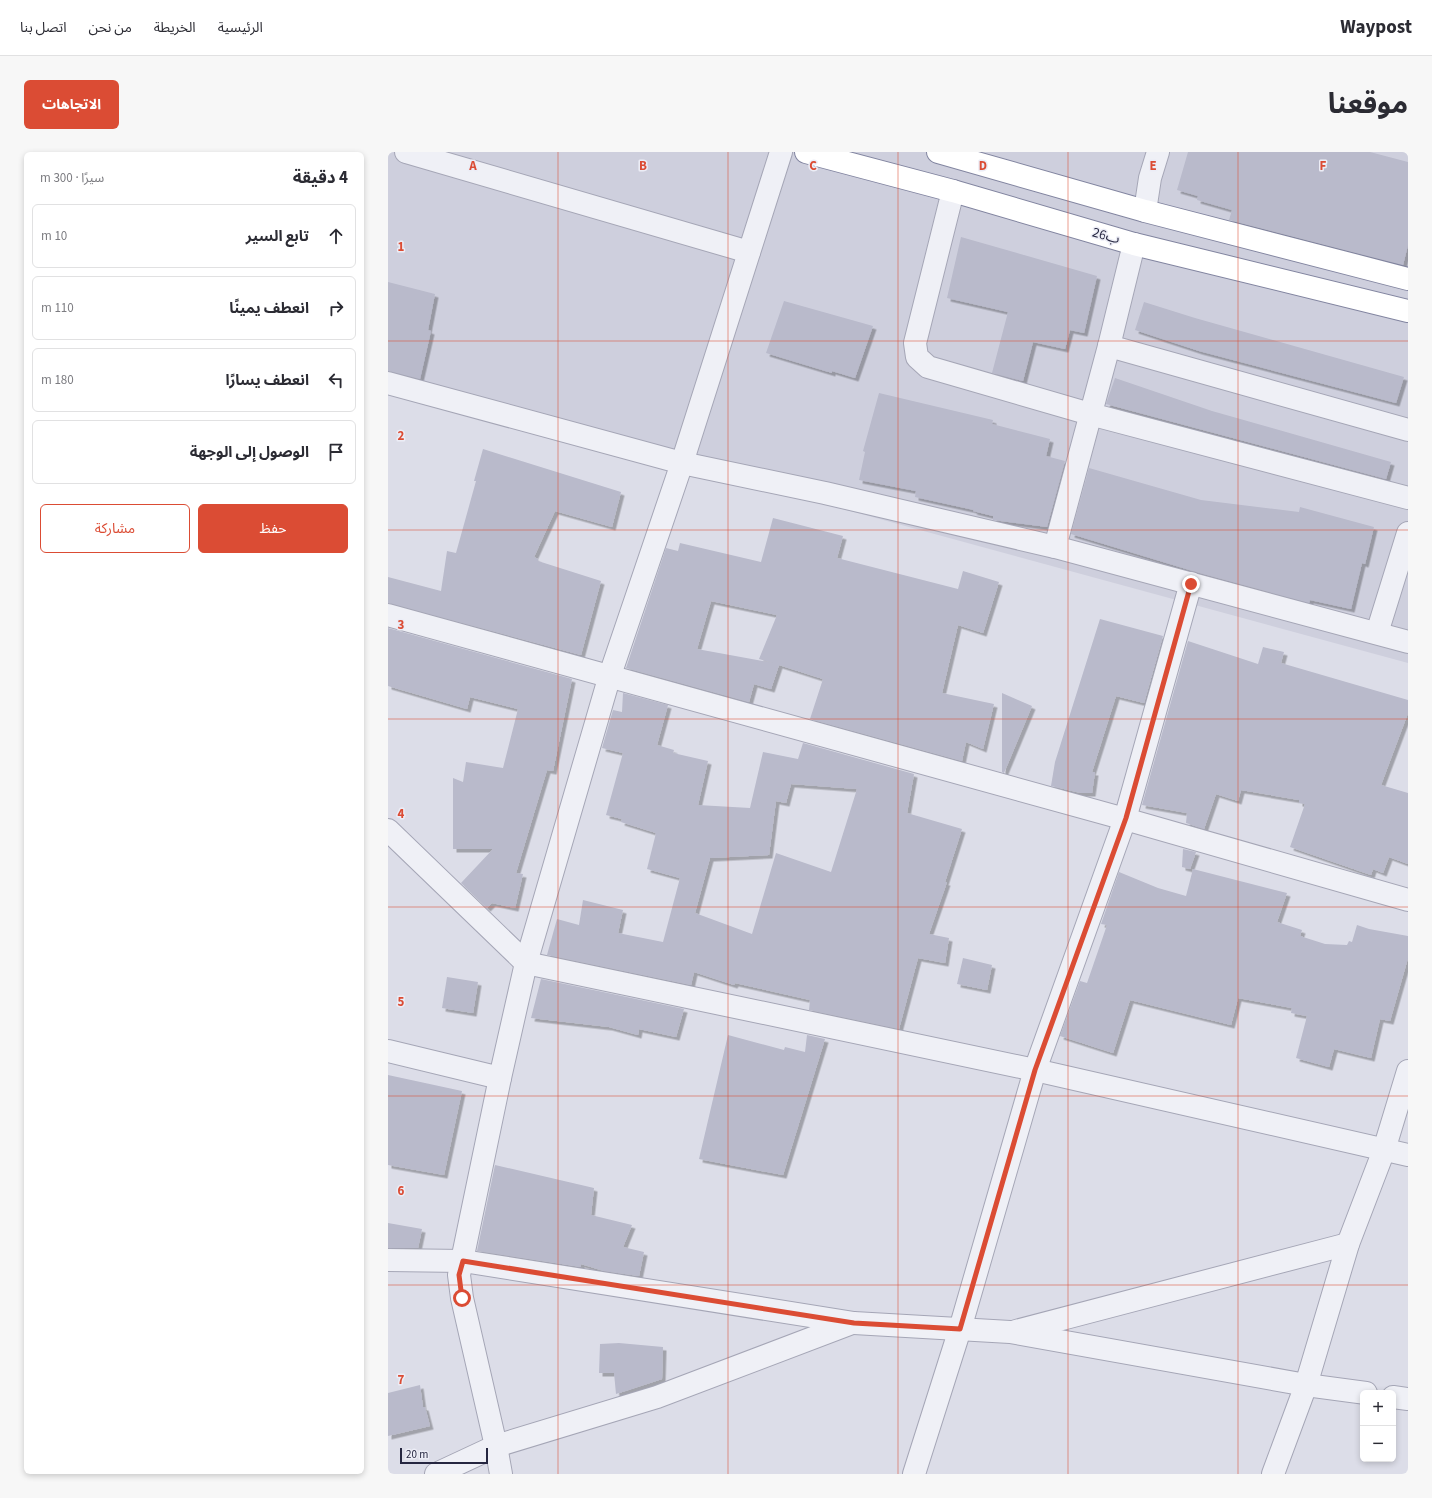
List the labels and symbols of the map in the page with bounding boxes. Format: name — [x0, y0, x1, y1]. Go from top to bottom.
text: A — [468, 157, 477, 175]
text: B — [639, 157, 647, 175]
text: C — [809, 157, 817, 175]
text: D — [979, 157, 987, 175]
text: E — [1149, 157, 1157, 175]
text: F — [1320, 157, 1327, 175]
street label: 26ب — [1090, 223, 1122, 249]
text: 1 — [398, 238, 405, 256]
text: 2 — [398, 427, 405, 445]
route end — [1182, 575, 1200, 593]
text: 3 — [398, 616, 405, 634]
text: 4 — [398, 805, 405, 823]
text: 5 — [398, 993, 405, 1011]
text: 6 — [398, 1182, 405, 1200]
route start — [453, 1289, 471, 1307]
text: 7 — [398, 1371, 405, 1389]
scale bar — [400, 1446, 488, 1465]

